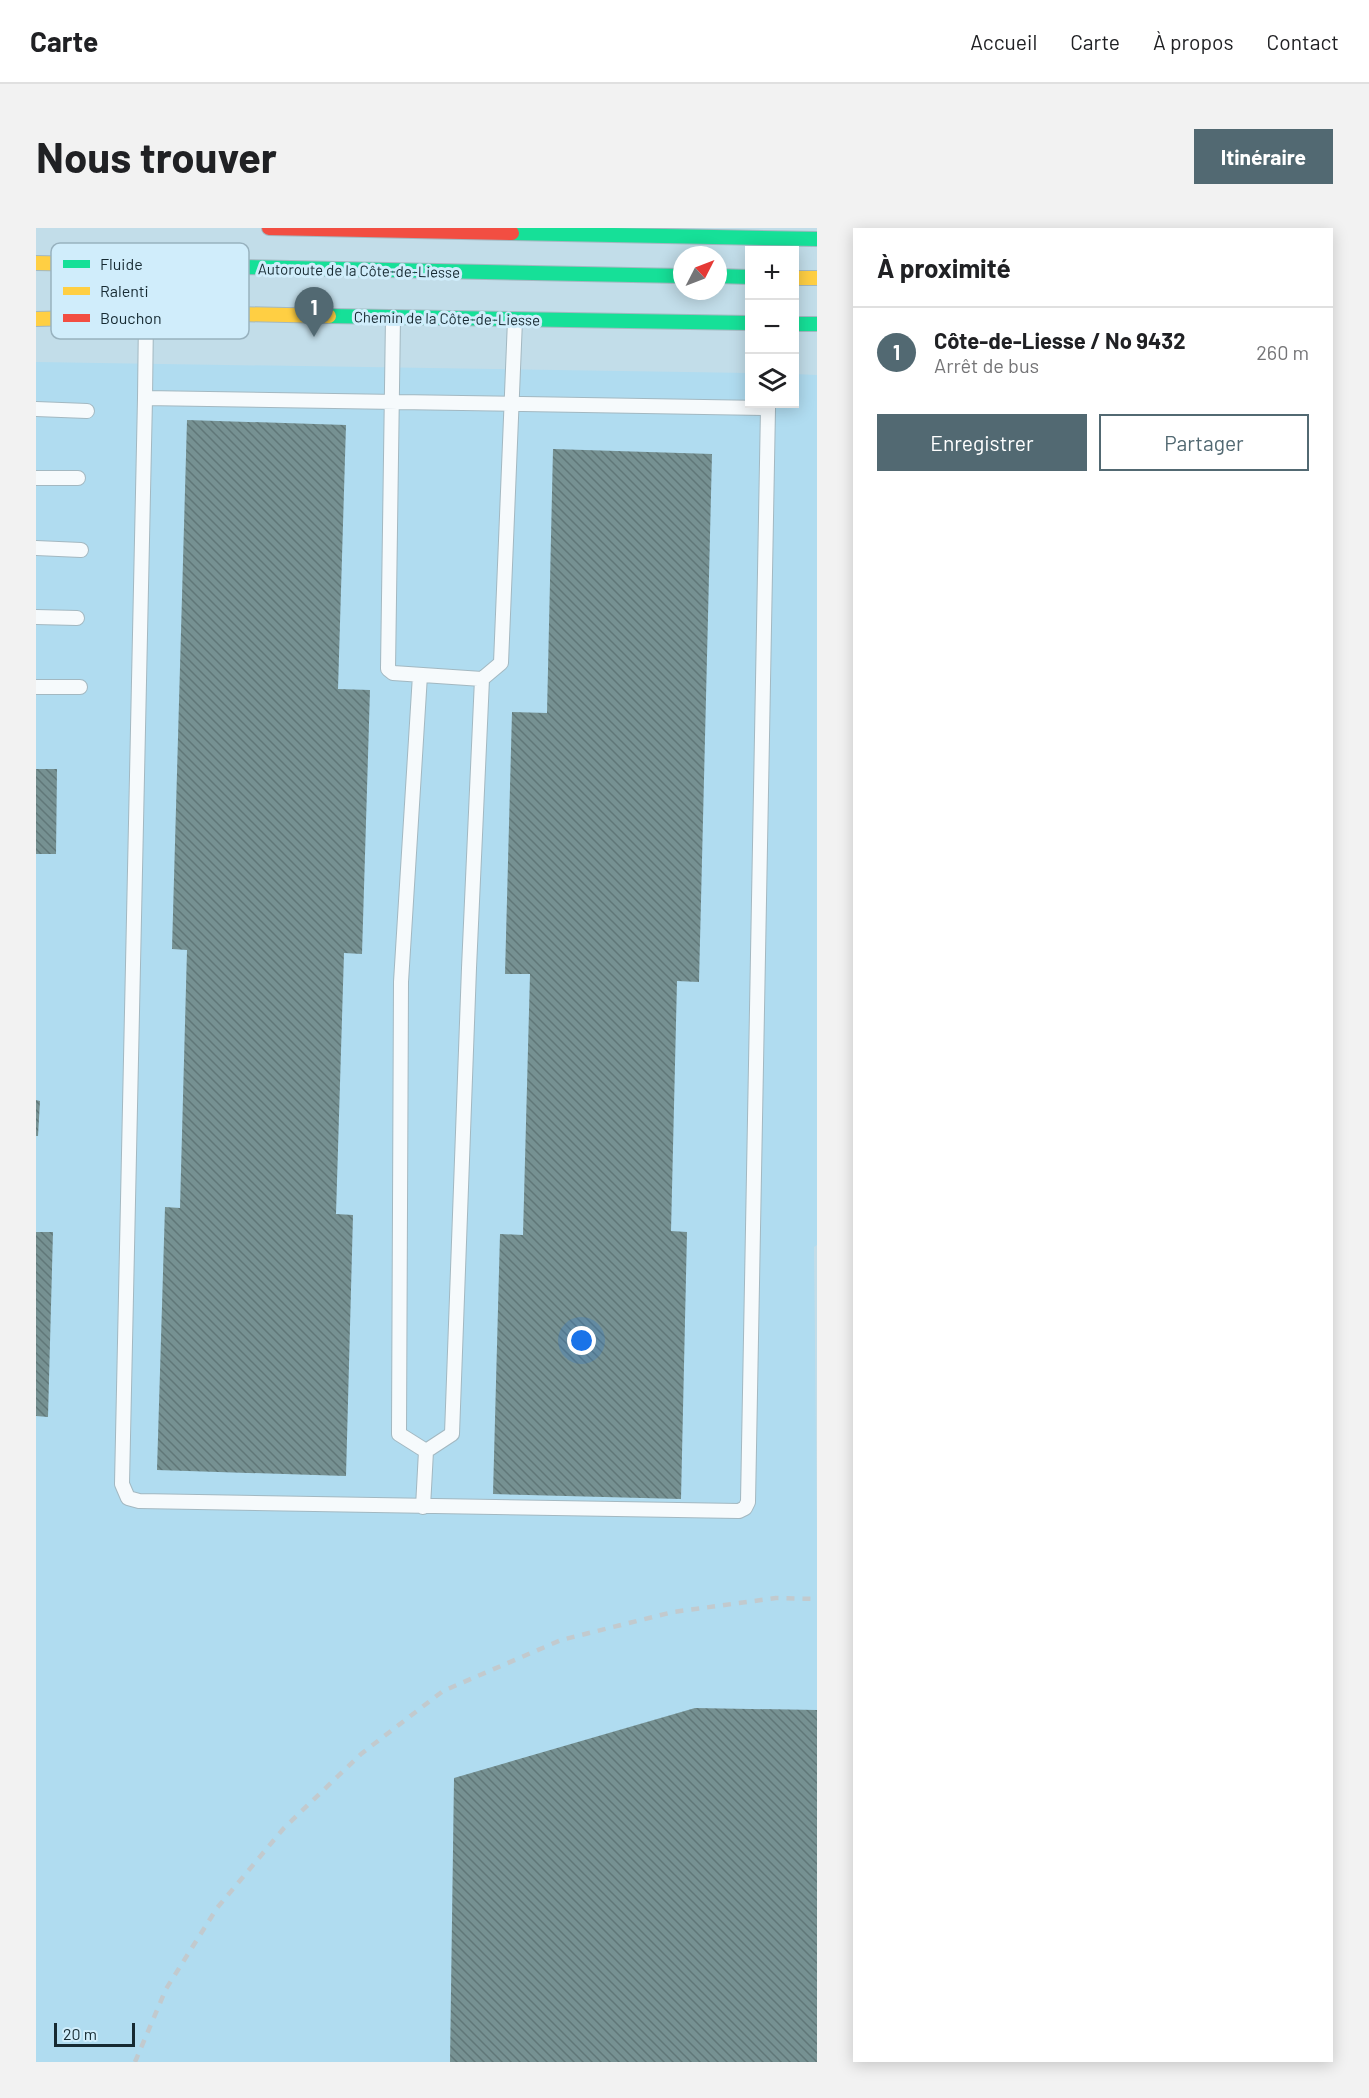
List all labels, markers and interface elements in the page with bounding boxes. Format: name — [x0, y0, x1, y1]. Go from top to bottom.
text: Carte — [30, 24, 98, 58]
text: Accueil — [970, 29, 1037, 54]
text: Carte — [1070, 29, 1120, 54]
text: À propos — [1153, 29, 1234, 54]
text: Contact — [1267, 29, 1339, 54]
button: Itinéraire — [1194, 129, 1333, 184]
text: Nous trouver — [36, 131, 277, 181]
legend — [51, 243, 249, 339]
north arrow — [673, 246, 727, 300]
map controls — [745, 246, 799, 408]
button: + — [745, 246, 799, 300]
text: À proximité — [877, 252, 1011, 283]
text: Fluide — [100, 254, 143, 273]
street label: Autoroute de la Côte-de-Liesse — [258, 259, 460, 281]
text: Ralenti — [100, 281, 149, 300]
pin: 1 — [294, 288, 334, 337]
button: − — [745, 300, 799, 354]
street label: Chemin de la Côte-de-Liesse — [354, 307, 540, 329]
text: Bouchon — [100, 308, 162, 327]
text: Côte-de-Liesse / No 9432 — [934, 327, 1185, 353]
text: 1 — [893, 340, 900, 364]
text: 260 m — [1256, 340, 1309, 364]
text: Arrêt de bus — [934, 353, 1039, 377]
button: layers — [745, 354, 799, 408]
button: Enregistrer — [877, 414, 1087, 471]
button: Partager — [1099, 414, 1309, 471]
your location — [567, 1326, 596, 1355]
scale bar — [54, 2020, 135, 2048]
text: 20 m — [63, 2024, 97, 2043]

